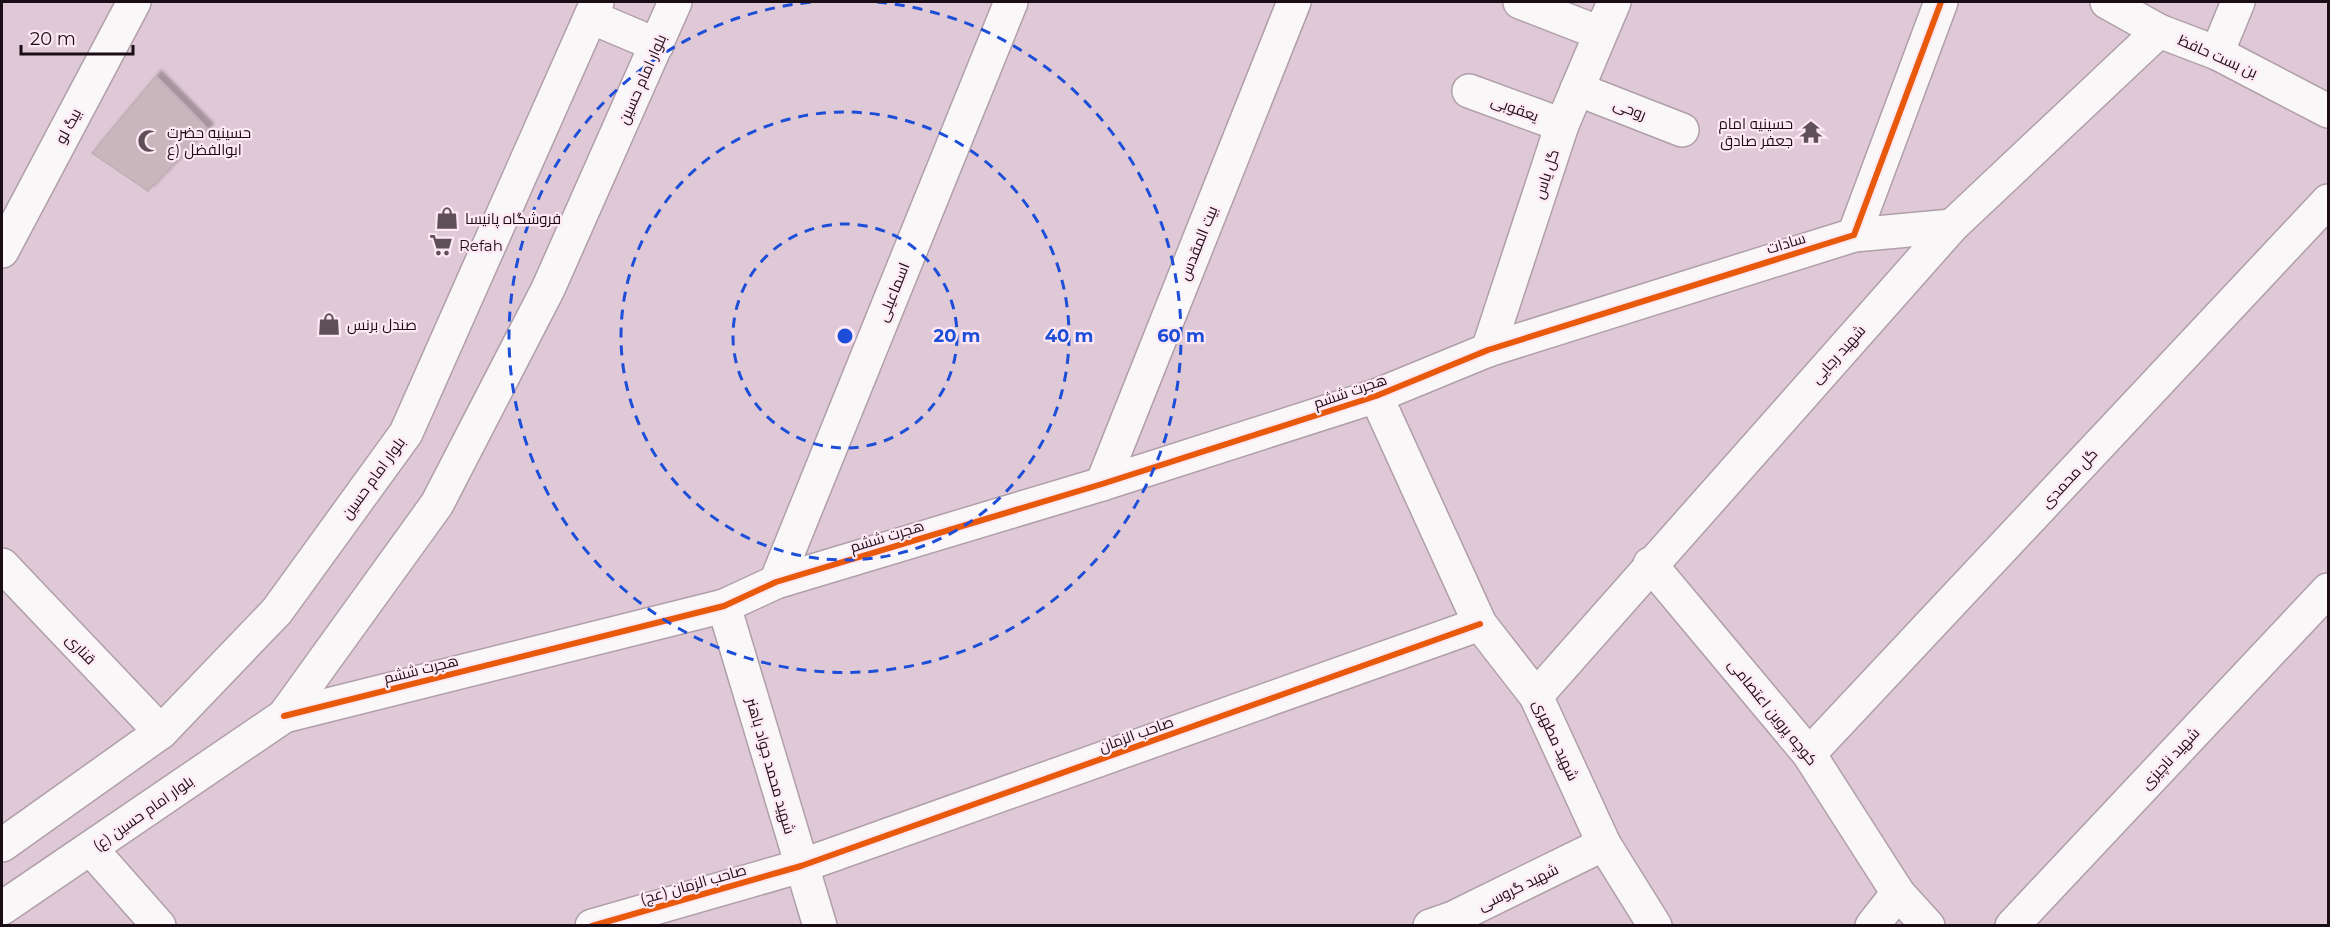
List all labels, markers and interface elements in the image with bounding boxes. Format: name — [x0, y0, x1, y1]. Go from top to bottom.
scale bar — [21, 18, 134, 56]
text: 20 m — [30, 28, 76, 50]
street label: بن بست حافظ — [2175, 30, 2261, 83]
street label: بلوار امام حسین — [614, 31, 671, 127]
street label: یعقوبی — [1488, 91, 1541, 126]
street label: روحی — [1610, 94, 1649, 125]
street label: بیگ لو — [51, 105, 85, 147]
place label: حسینیه امام جعفر صادق — [1718, 114, 1793, 151]
temple icon: حسینیه امام جعفر صادق — [1798, 119, 1824, 145]
place label: حسینیه حضرت ابوالفضل (ع — [167, 123, 251, 161]
mosque icon: حسینیه حضرت ابوالفضل (ع — [136, 128, 162, 154]
street label: گل یاس — [1529, 147, 1564, 202]
street label: بیت المقدس — [1174, 203, 1222, 283]
shop icon: فروشگاه پانیسا — [434, 205, 460, 231]
place label: فروشگاه پانیسا — [465, 209, 561, 229]
street label: سادات — [1764, 228, 1808, 258]
supermarket icon: Refah — [428, 232, 454, 258]
place label: Refah — [459, 236, 503, 255]
street label: اسماعیلی — [873, 260, 914, 325]
shop icon: صندل برنس — [316, 311, 342, 337]
place label: صندل برنس — [347, 315, 417, 335]
street label: شهید رجایی — [1807, 321, 1870, 388]
text: 20 m — [934, 325, 980, 347]
text: 40 m — [1045, 325, 1093, 347]
text: 60 m — [1157, 325, 1205, 347]
centre of rings — [835, 326, 855, 346]
street label: هجرت ششم — [1311, 370, 1390, 413]
street label: بلوار امام حسین — [337, 433, 410, 523]
street label: گل محمدی — [2037, 444, 2102, 513]
street label: هجرت ششم — [848, 516, 927, 557]
street label: قناری — [61, 630, 100, 669]
street label: هجرت ششم — [382, 651, 461, 688]
street label: کوچه پروین اعتصامی — [1723, 655, 1822, 770]
street label: شهید محمد جواد باهنر — [741, 695, 800, 837]
street label: شهید مطهری — [1528, 696, 1583, 784]
street label: صاحب الزمان — [1096, 712, 1176, 757]
street label: شهید ناچیزی — [2137, 723, 2204, 794]
street label: بلوار امام حسین (ع) — [89, 771, 198, 856]
street label: شهید گروسی — [1475, 859, 1562, 916]
street label: صاحب الزمان (عج) — [637, 860, 749, 910]

